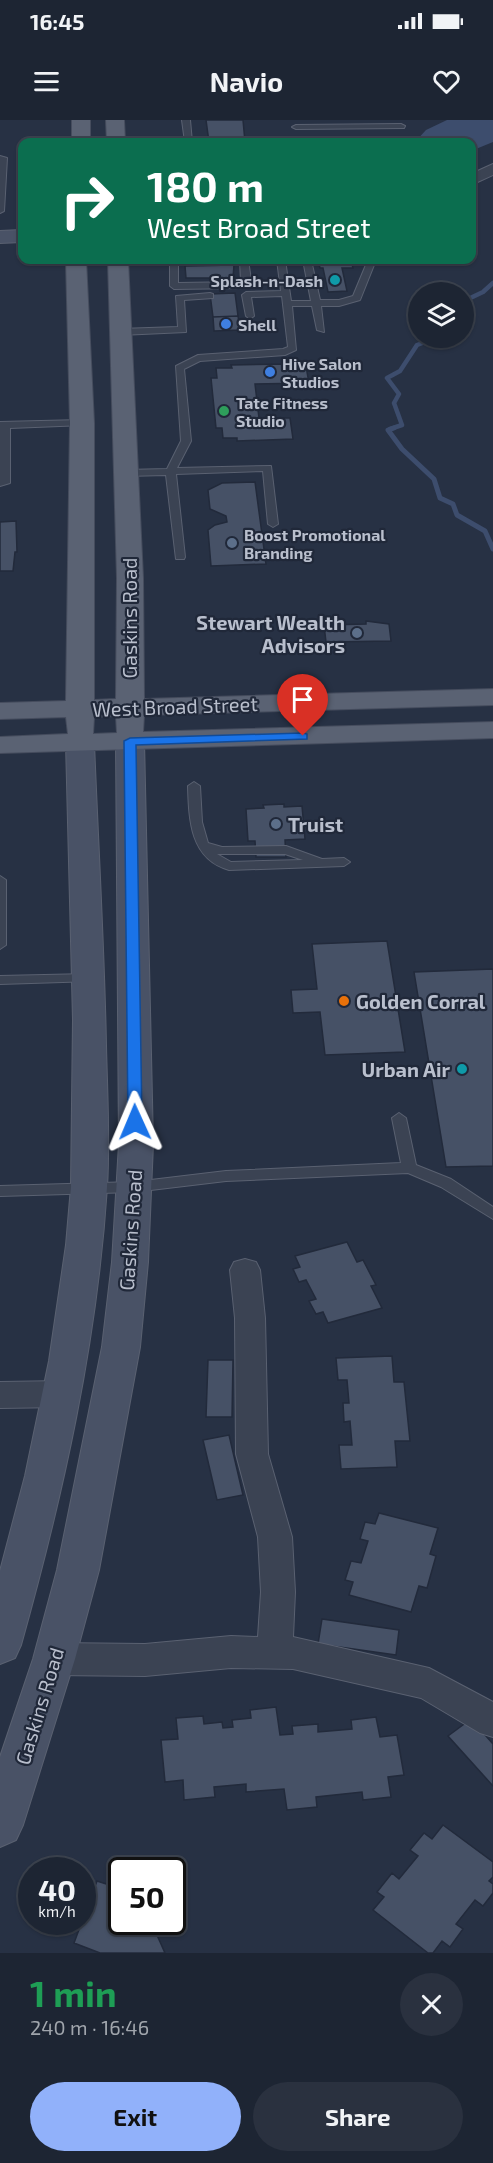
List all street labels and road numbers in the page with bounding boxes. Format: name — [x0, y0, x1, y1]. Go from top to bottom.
street label: Gaskins Road — [117, 557, 141, 679]
street label: West Broad Street — [92, 691, 259, 721]
street label: Gaskins Road — [114, 1169, 146, 1291]
street label: Gaskins Road — [10, 1645, 68, 1767]

